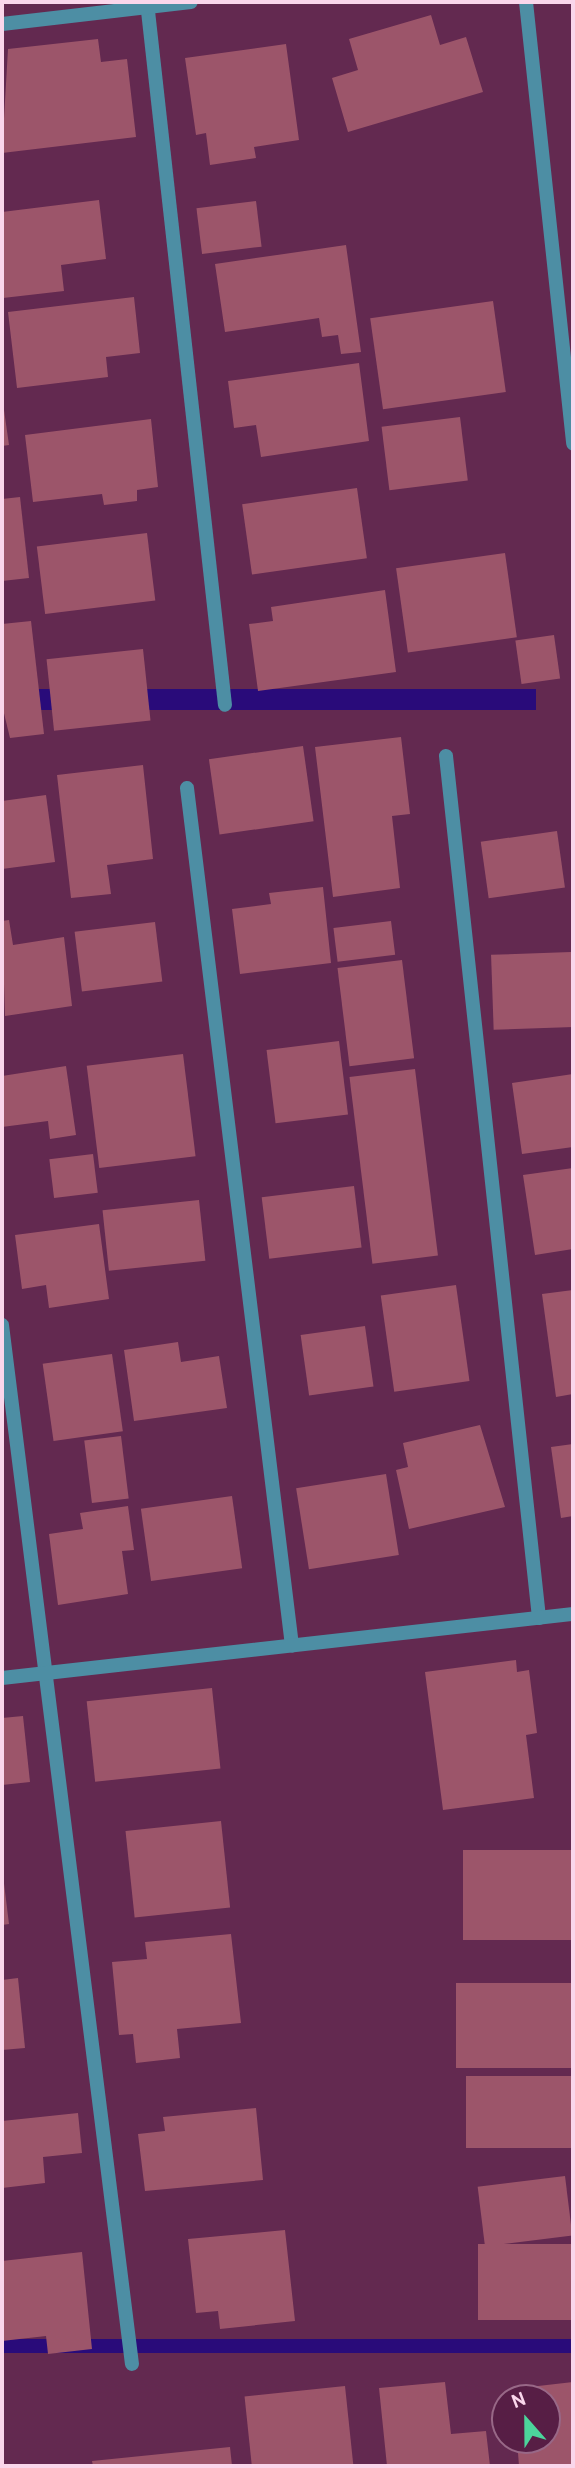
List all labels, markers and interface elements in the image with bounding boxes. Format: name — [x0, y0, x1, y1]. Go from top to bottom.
north arrow — [491, 2384, 561, 2454]
text: N — [509, 2388, 530, 2415]

